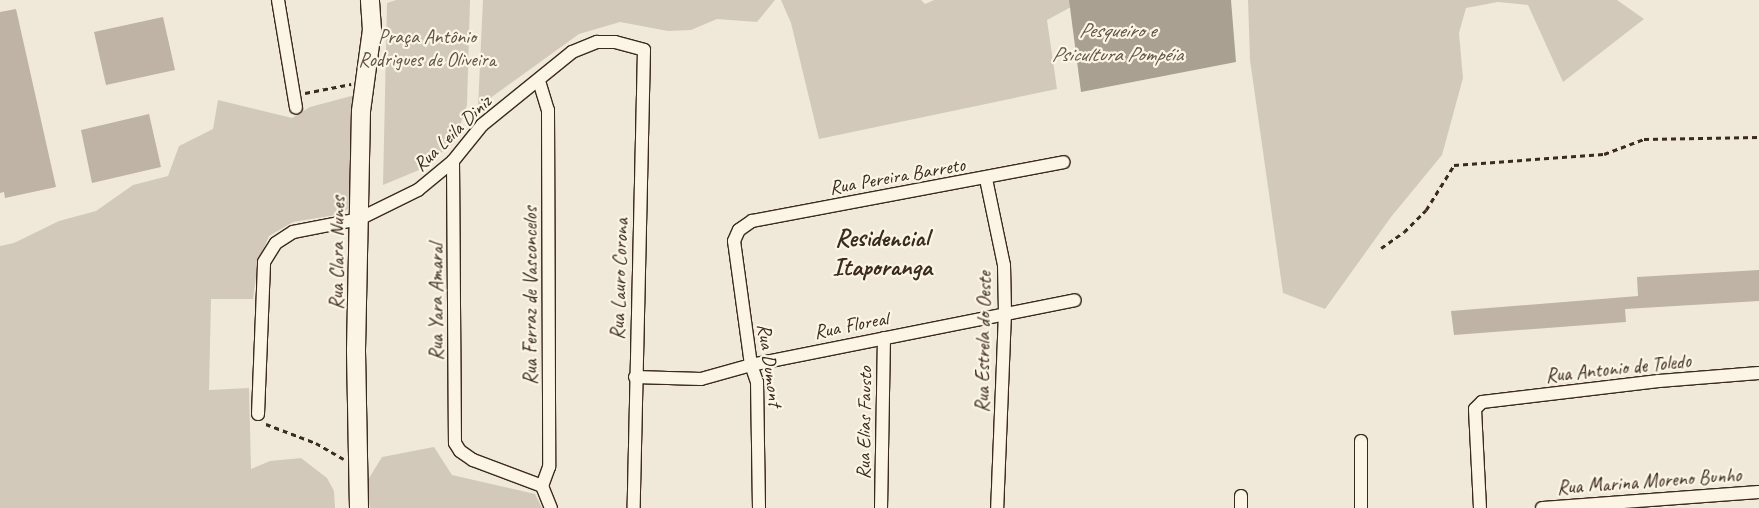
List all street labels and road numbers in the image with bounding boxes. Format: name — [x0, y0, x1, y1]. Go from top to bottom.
street label: Rua Leila Diniz — [408, 90, 496, 176]
street label: Rua Pereira Barreto — [827, 152, 967, 200]
street label: Rua Clara Nunes — [324, 196, 350, 310]
street label: Rua Ferraz de Vasconcelos — [518, 208, 542, 384]
street label: Rua Lauro Corona — [605, 218, 633, 340]
street label: Rua Yara Amaral — [424, 244, 448, 360]
street label: Rua Estrela do Oeste — [970, 271, 996, 413]
street label: Rua Floreal — [812, 306, 890, 344]
street label: Rua Dumont — [752, 322, 788, 408]
street label: Rua Antonio de Toledo — [1544, 348, 1692, 388]
street label: Rua Elias Fausto — [851, 366, 877, 480]
street label: Rua Marina Moreno Bunho — [1556, 463, 1742, 499]

